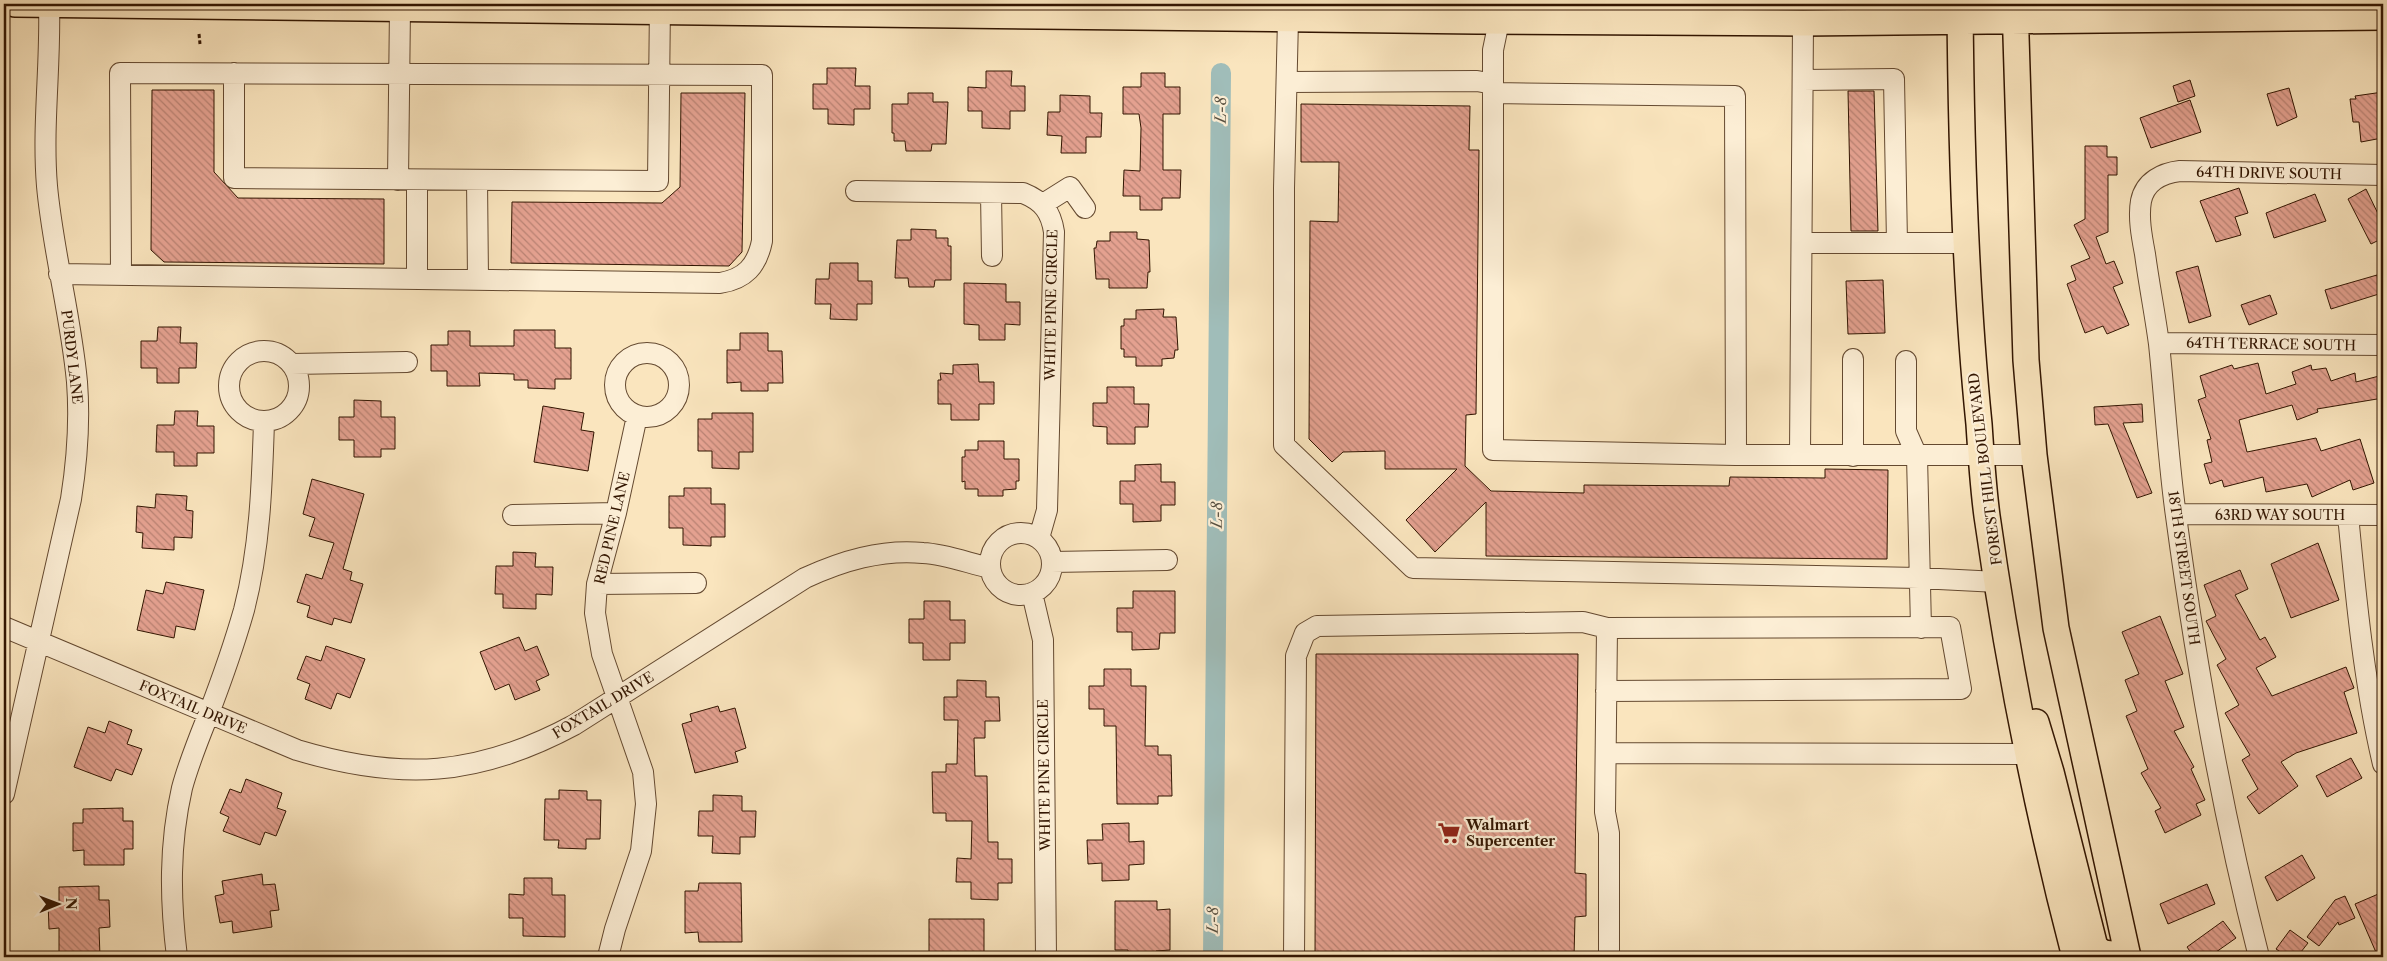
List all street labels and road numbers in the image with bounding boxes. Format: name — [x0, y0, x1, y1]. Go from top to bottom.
street label: 64TH DRIVE SOUTH — [2196, 163, 2342, 183]
street label: WHITE PINE CIRCLE — [1041, 229, 1061, 382]
street label: PURDY LANE — [57, 309, 87, 405]
street label: 64TH TERRACE SOUTH — [2186, 334, 2356, 354]
street label: FOREST HILL BOULEVARD — [1964, 372, 2006, 566]
street label: RED PINE LANE — [590, 470, 634, 586]
street label: 18TH STREET SOUTH — [2164, 490, 2204, 646]
street label: 63RD WAY SOUTH — [2215, 506, 2345, 524]
street label: FOXTAIL DRIVE — [549, 668, 657, 742]
street label: FOXTAIL DRIVE — [136, 676, 250, 738]
street label: WHITE PINE CIRCLE — [1034, 699, 1054, 852]

